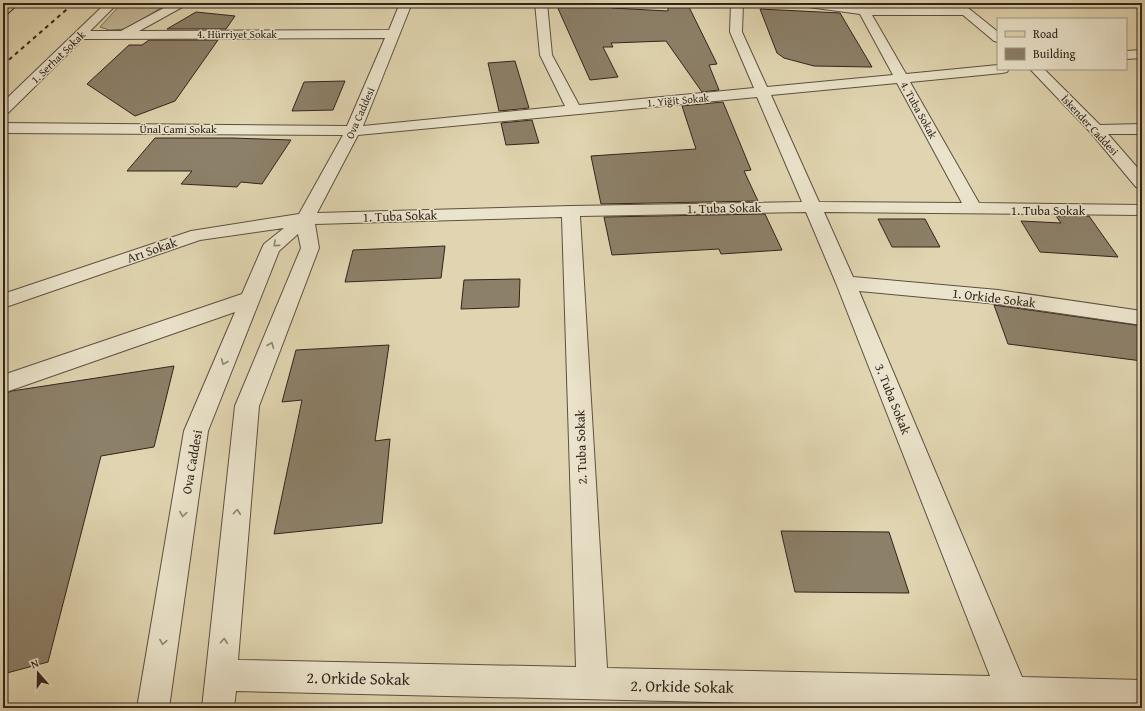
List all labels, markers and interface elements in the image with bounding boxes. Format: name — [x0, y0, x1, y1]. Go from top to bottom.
legend — [997, 18, 1127, 70]
text: Road — [1033, 25, 1059, 42]
street label: 1. Serhat Sokak — [27, 26, 89, 87]
street label: 4. Hürriyet Sokak — [197, 26, 277, 42]
text: Building — [1033, 45, 1076, 62]
street label: 4. Tuba Sokak — [897, 78, 942, 142]
street label: Ova Caddesi — [341, 85, 379, 141]
street label: 1. Yiğit Sokak — [646, 89, 710, 111]
street label: İskender Caddesi — [1058, 91, 1122, 159]
street label: Ünal Cami Sokak — [139, 121, 217, 137]
street label: 1. Tuba Sokak — [687, 198, 762, 218]
street label: 1. Tuba Sokak — [1011, 201, 1086, 220]
street label: 1. Tuba Sokak — [362, 205, 438, 227]
street label: Arı Sokak — [124, 232, 180, 267]
one-way arrow — [273, 239, 280, 246]
street label: 1. Orkide Sokak — [951, 283, 1037, 313]
one-way arrow — [267, 342, 275, 349]
one-way arrow — [220, 359, 228, 366]
street label: 3. Tuba Sokak — [870, 361, 916, 438]
street label: 2. Tuba Sokak — [570, 409, 592, 485]
street label: Ova Caddesi — [177, 428, 207, 496]
one-way arrow — [232, 509, 241, 515]
one-way arrow — [179, 511, 188, 517]
one-way arrow — [220, 638, 229, 644]
one-way arrow — [159, 639, 168, 645]
north arrow — [18, 653, 58, 693]
text: N — [28, 655, 41, 672]
street label: 2. Orkide Sokak — [306, 665, 411, 691]
street label: 2. Orkide Sokak — [630, 673, 735, 699]

